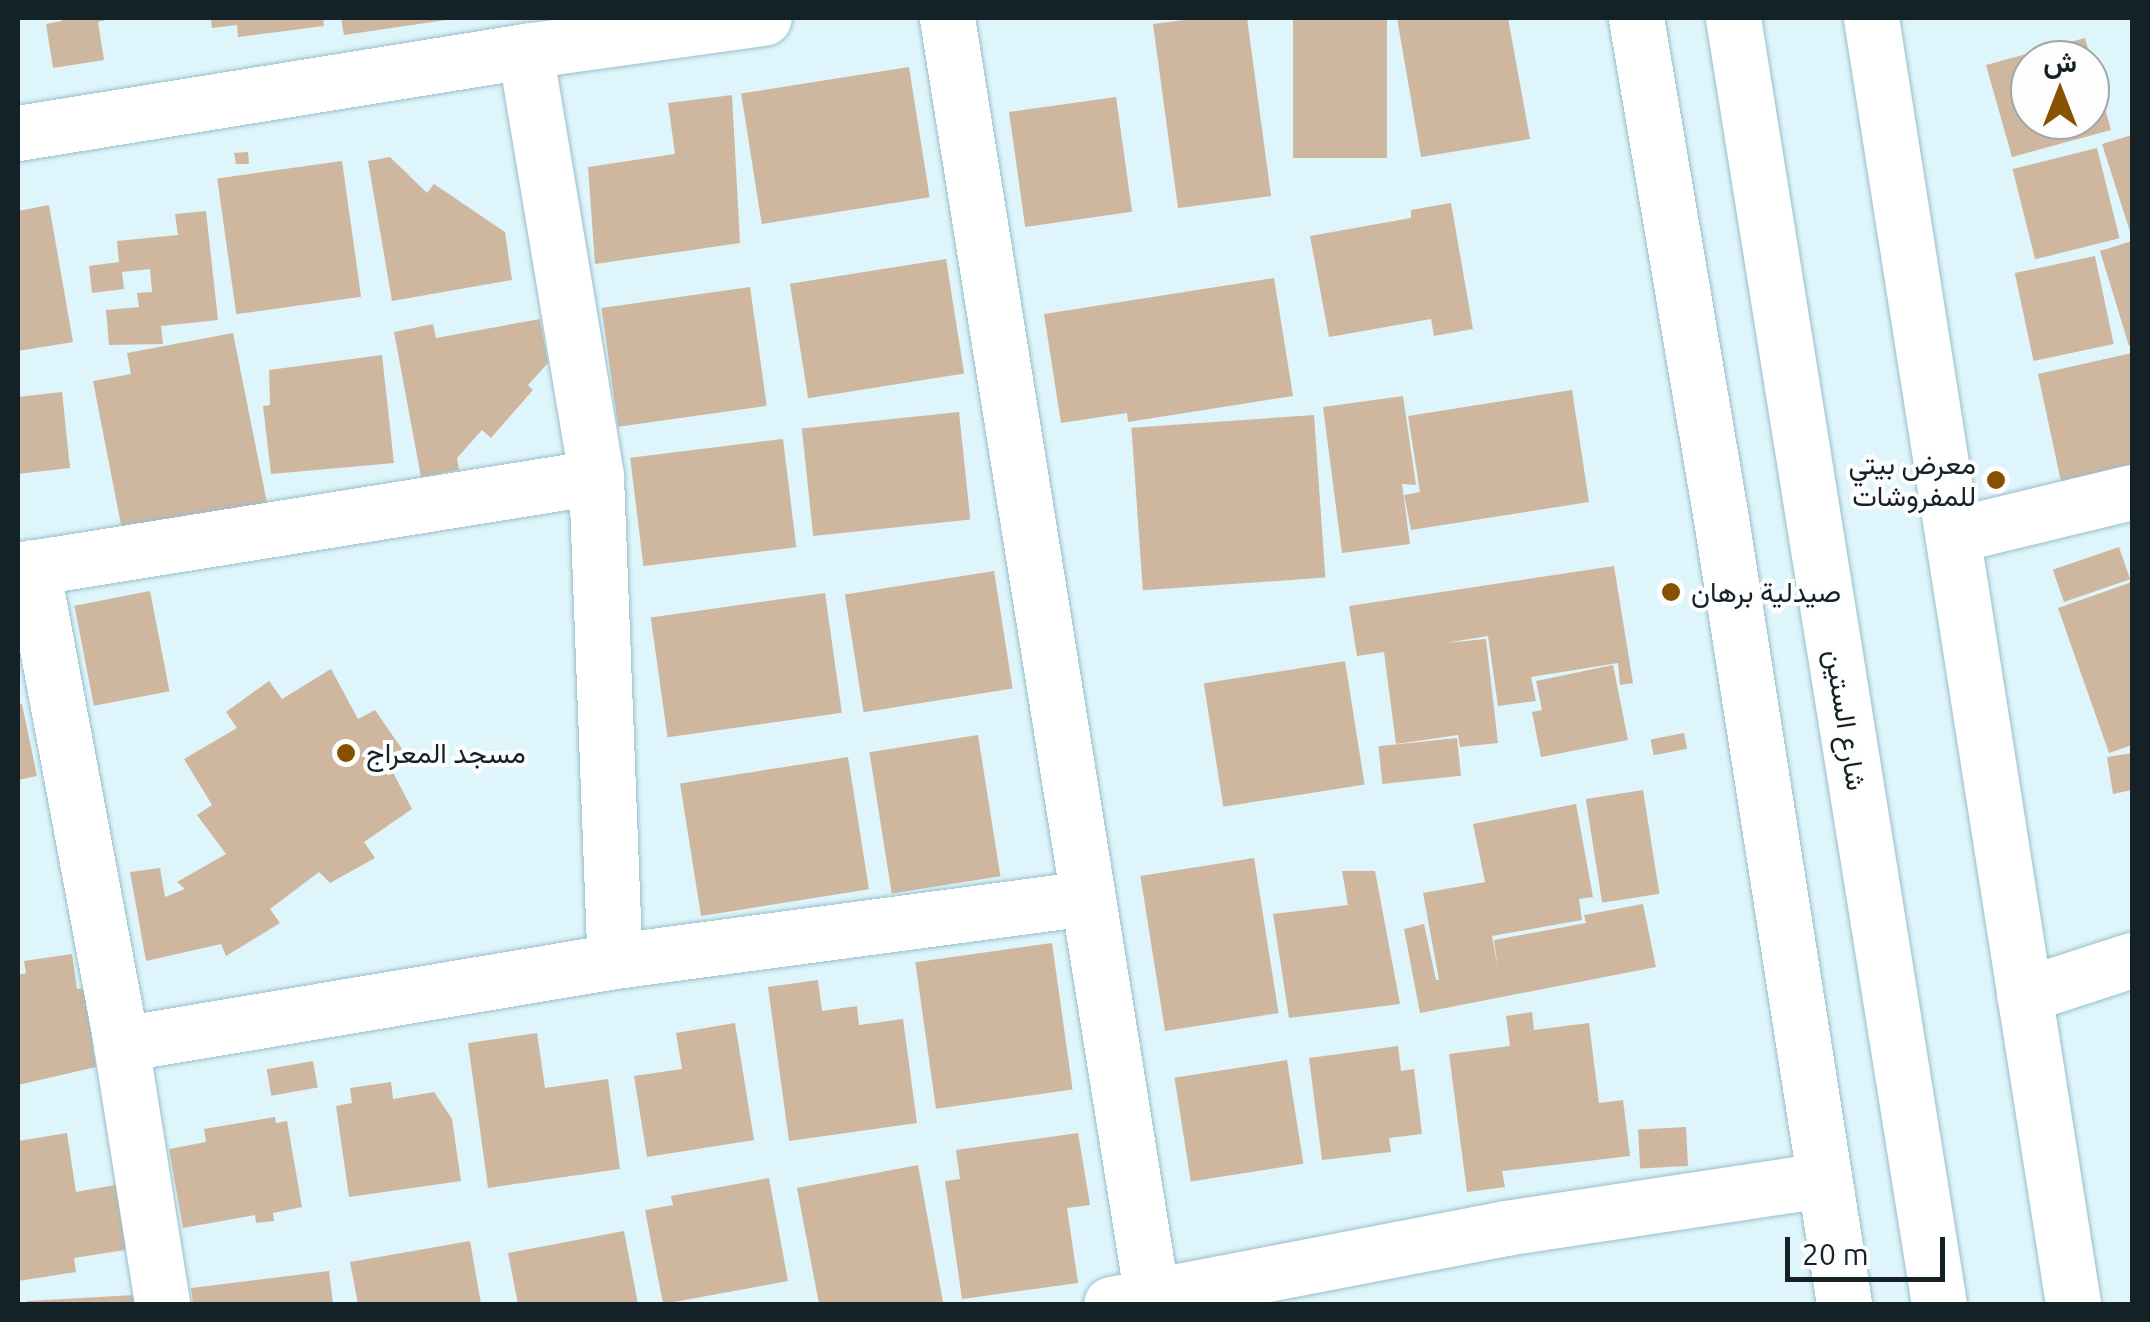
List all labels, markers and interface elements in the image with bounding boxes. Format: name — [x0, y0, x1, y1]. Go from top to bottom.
north arrow — [2010, 40, 2110, 140]
text: ش — [2043, 46, 2077, 77]
place label: معرض بيتي للمفروشات — [1848, 447, 1976, 513]
marker: معرض بيتي للمفروشات — [1985, 469, 2007, 491]
place label: صيدلية برهان — [1691, 575, 1841, 609]
marker: صيدلية برهان — [1660, 581, 1682, 603]
street label: شارع الستين — [1818, 647, 1874, 793]
place label: مسجد المعراج — [366, 736, 526, 770]
marker: مسجد المعراج — [335, 742, 357, 764]
scale bar — [1790, 1217, 1950, 1279]
text: 20 m — [1802, 1237, 1869, 1271]

